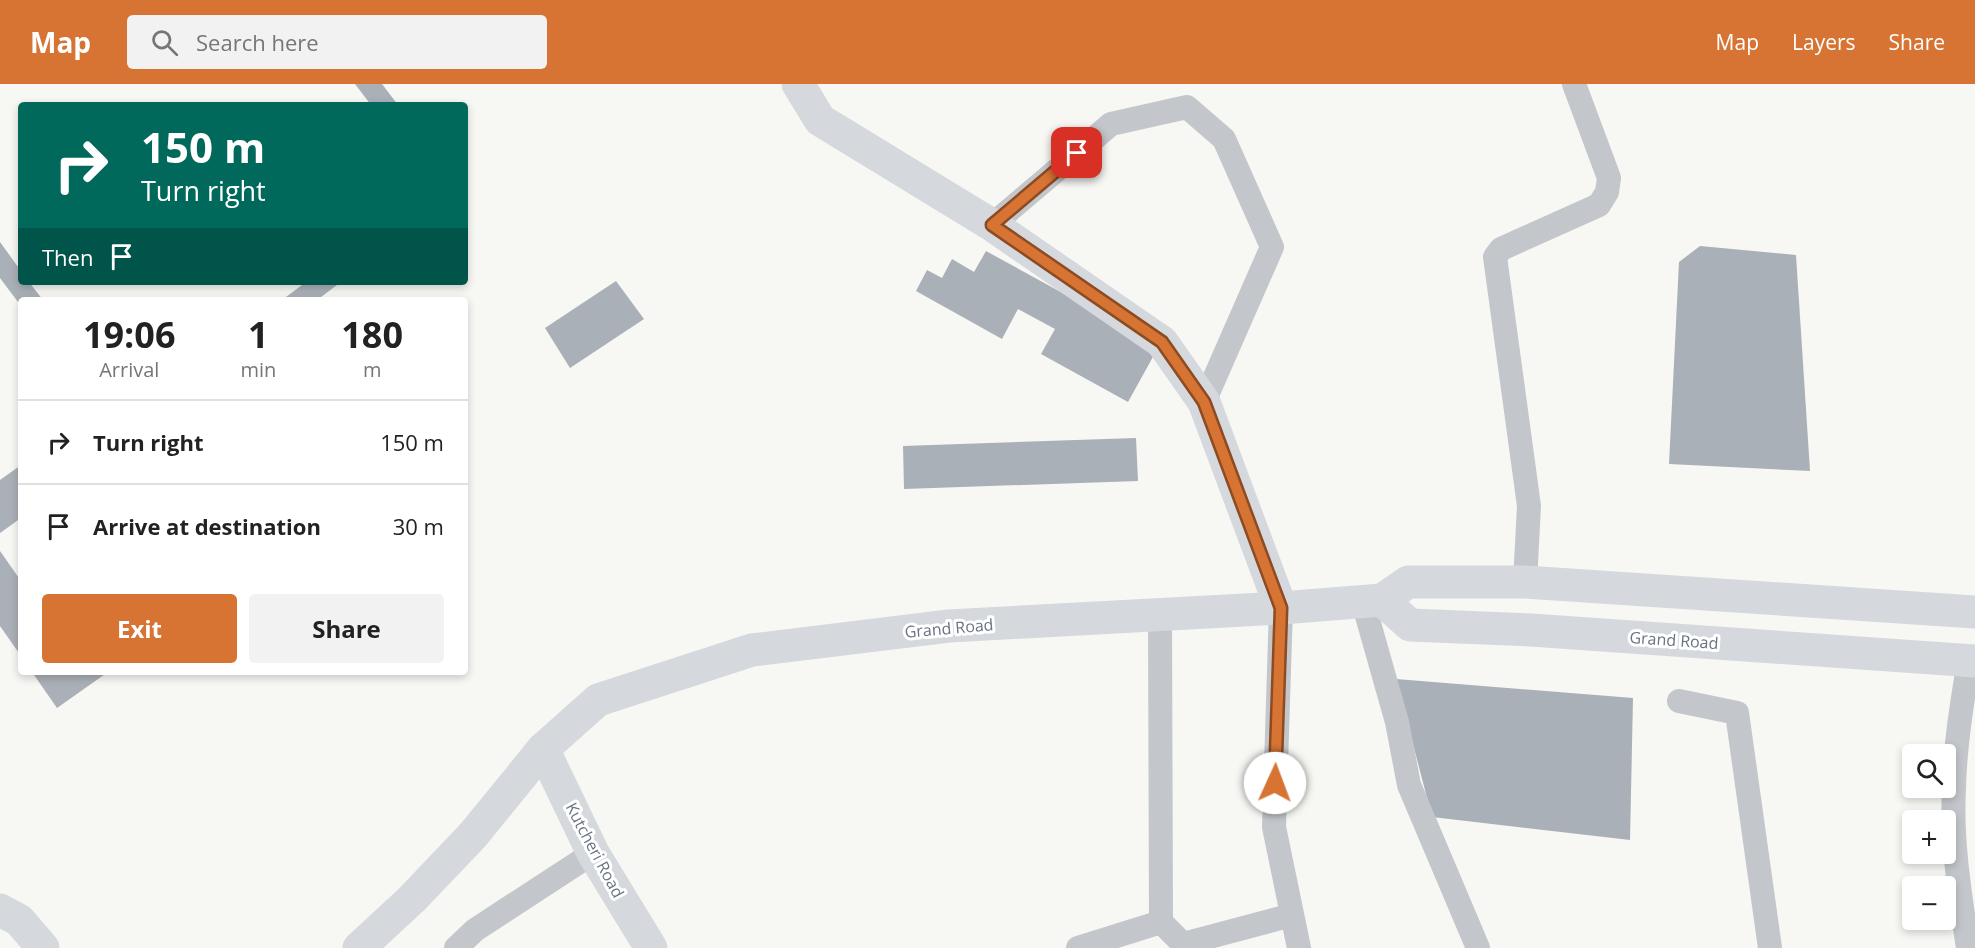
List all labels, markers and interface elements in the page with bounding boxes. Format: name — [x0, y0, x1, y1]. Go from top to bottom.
search box — [127, 15, 547, 69]
text: Map — [30, 23, 91, 61]
icon: search — [148, 26, 181, 59]
text: Search here — [196, 27, 319, 57]
text: Map — [1716, 28, 1759, 56]
text: Layers — [1792, 28, 1856, 56]
text: Share — [1889, 28, 1945, 56]
text: 150 m — [141, 118, 265, 175]
icon: right — [42, 126, 120, 204]
pin — [1051, 127, 1102, 178]
icon: arrive — [1060, 136, 1093, 169]
text: Turn right — [141, 172, 266, 209]
icon: arrive — [105, 240, 138, 273]
text: Then — [42, 242, 93, 272]
text: 19:06 — [83, 310, 176, 359]
text: 1 — [248, 310, 269, 359]
text: 180 — [341, 310, 403, 359]
text: Arrival — [99, 356, 159, 383]
text: min — [240, 356, 276, 383]
text: m — [363, 356, 381, 383]
icon: right — [42, 426, 75, 459]
text: Turn right — [93, 427, 204, 457]
text: 150 m — [380, 427, 444, 457]
icon: arrive — [42, 510, 75, 543]
text: Arrive at destination — [93, 511, 321, 541]
text: 30 m — [393, 511, 444, 541]
button: Exit — [42, 594, 237, 663]
button: Share — [249, 594, 444, 663]
street label: Grand Road — [904, 613, 994, 643]
street label: Grand Road — [1629, 626, 1719, 654]
map controls — [1902, 744, 1956, 930]
button: search — [1902, 744, 1956, 798]
position arrow — [1243, 751, 1307, 815]
street label: Kutcheri Road — [561, 799, 629, 901]
button: + — [1902, 810, 1956, 864]
button: − — [1902, 876, 1956, 930]

